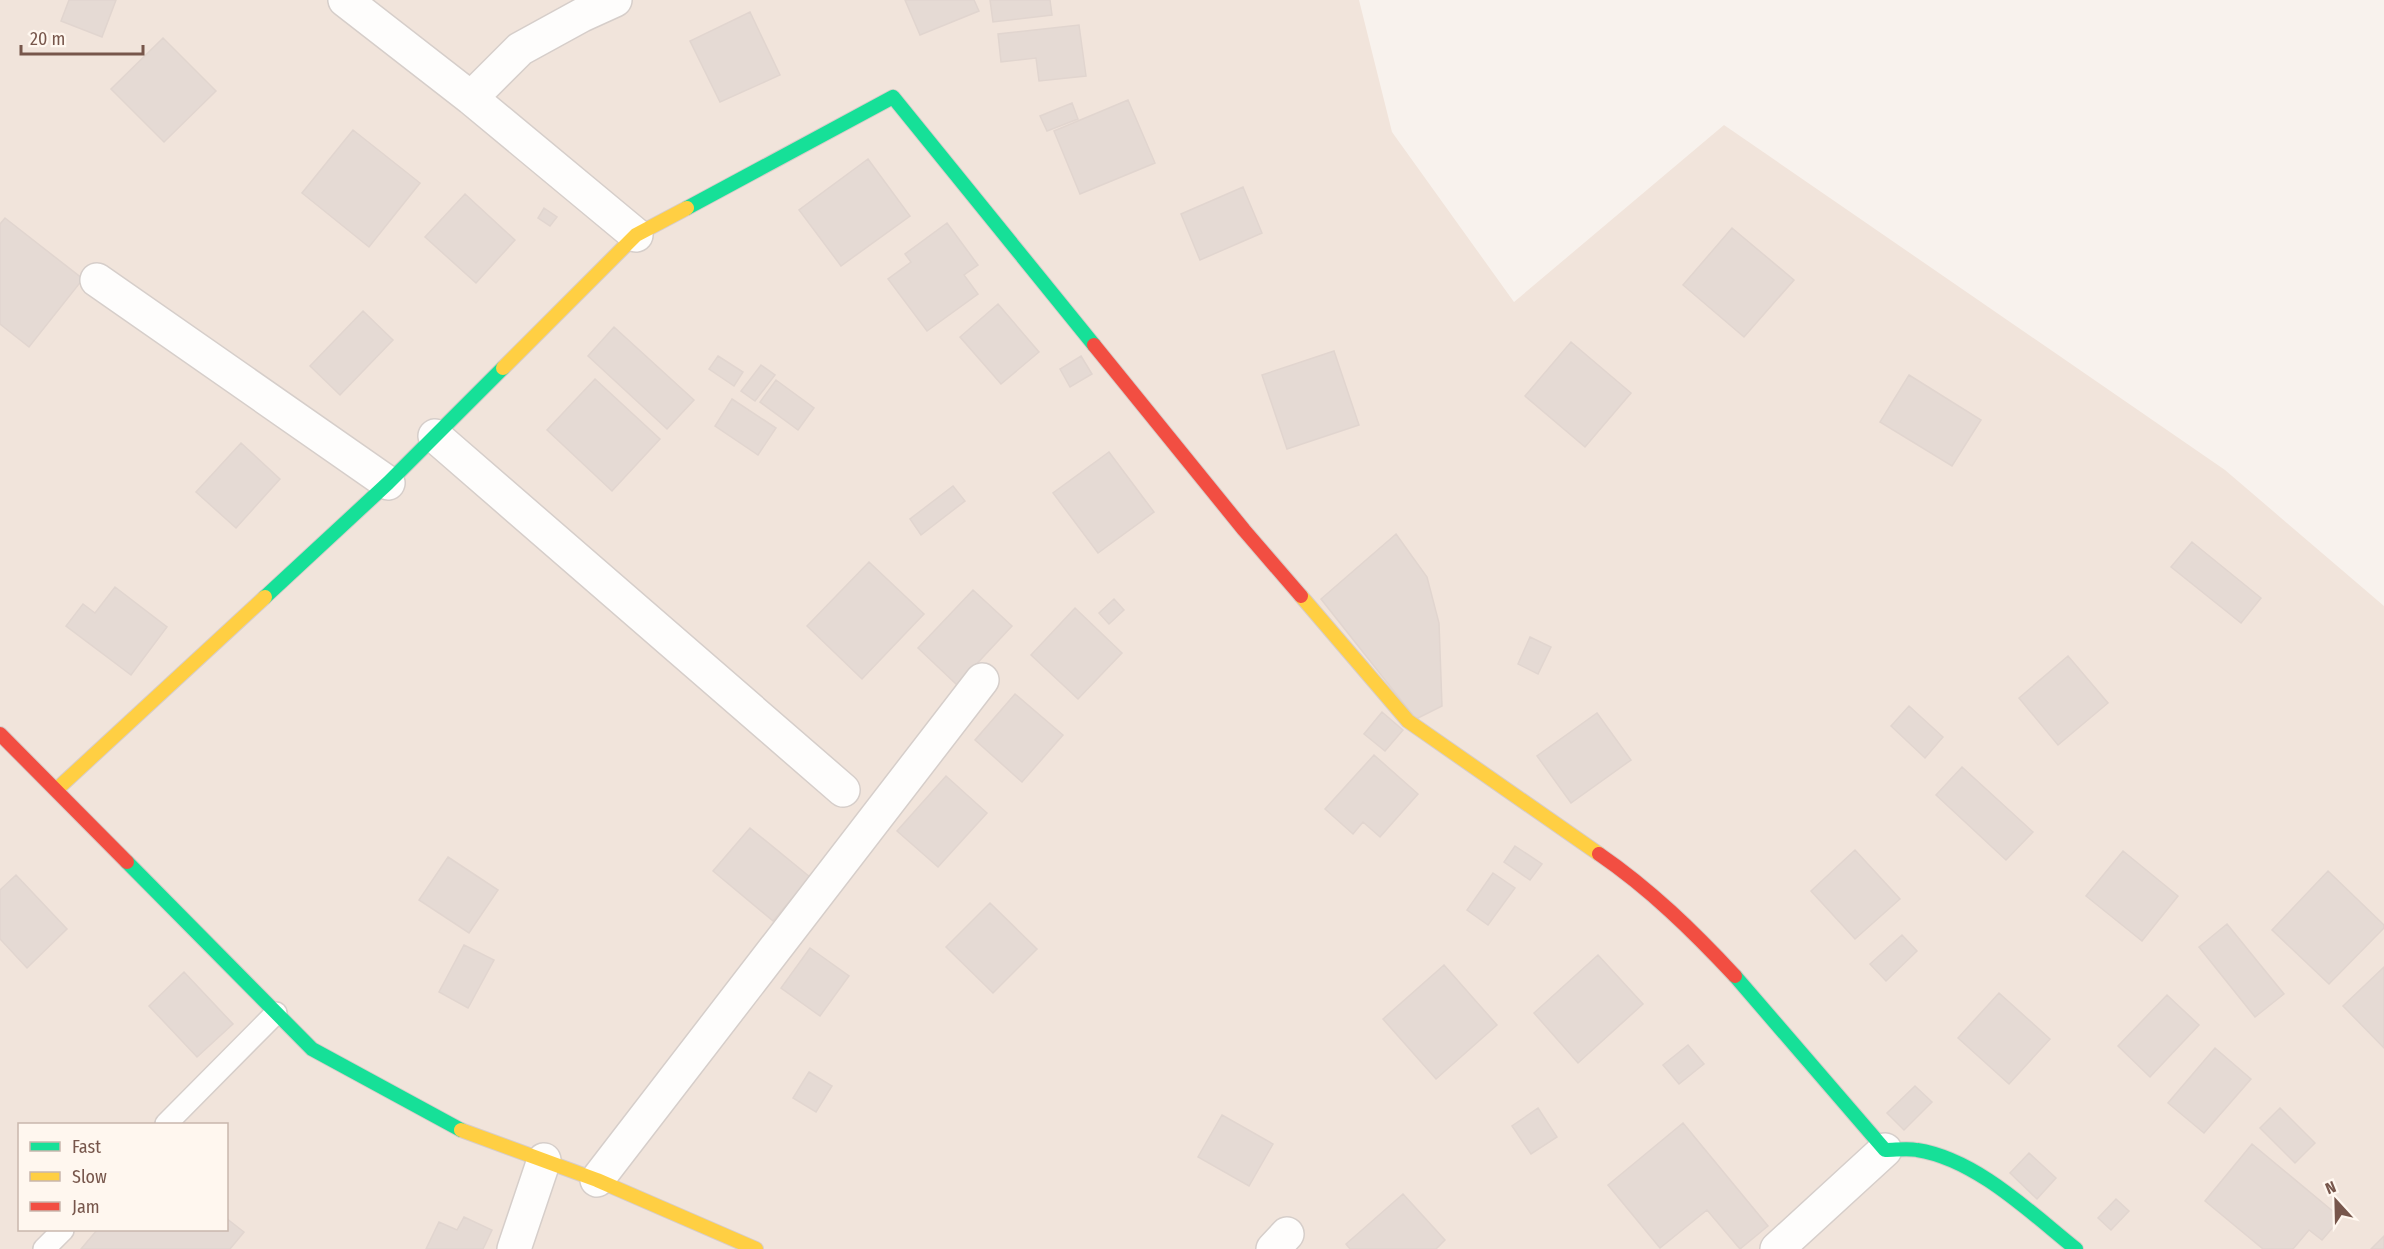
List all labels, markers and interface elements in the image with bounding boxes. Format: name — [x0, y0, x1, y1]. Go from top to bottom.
scale bar — [21, 18, 142, 56]
text: 20 m — [30, 28, 65, 50]
legend — [18, 1123, 228, 1231]
text: Fast — [72, 1136, 101, 1158]
text: Slow — [72, 1166, 107, 1188]
north arrow — [2306, 1171, 2366, 1231]
text: N — [2323, 1177, 2339, 1198]
text: Jam — [72, 1196, 100, 1218]

